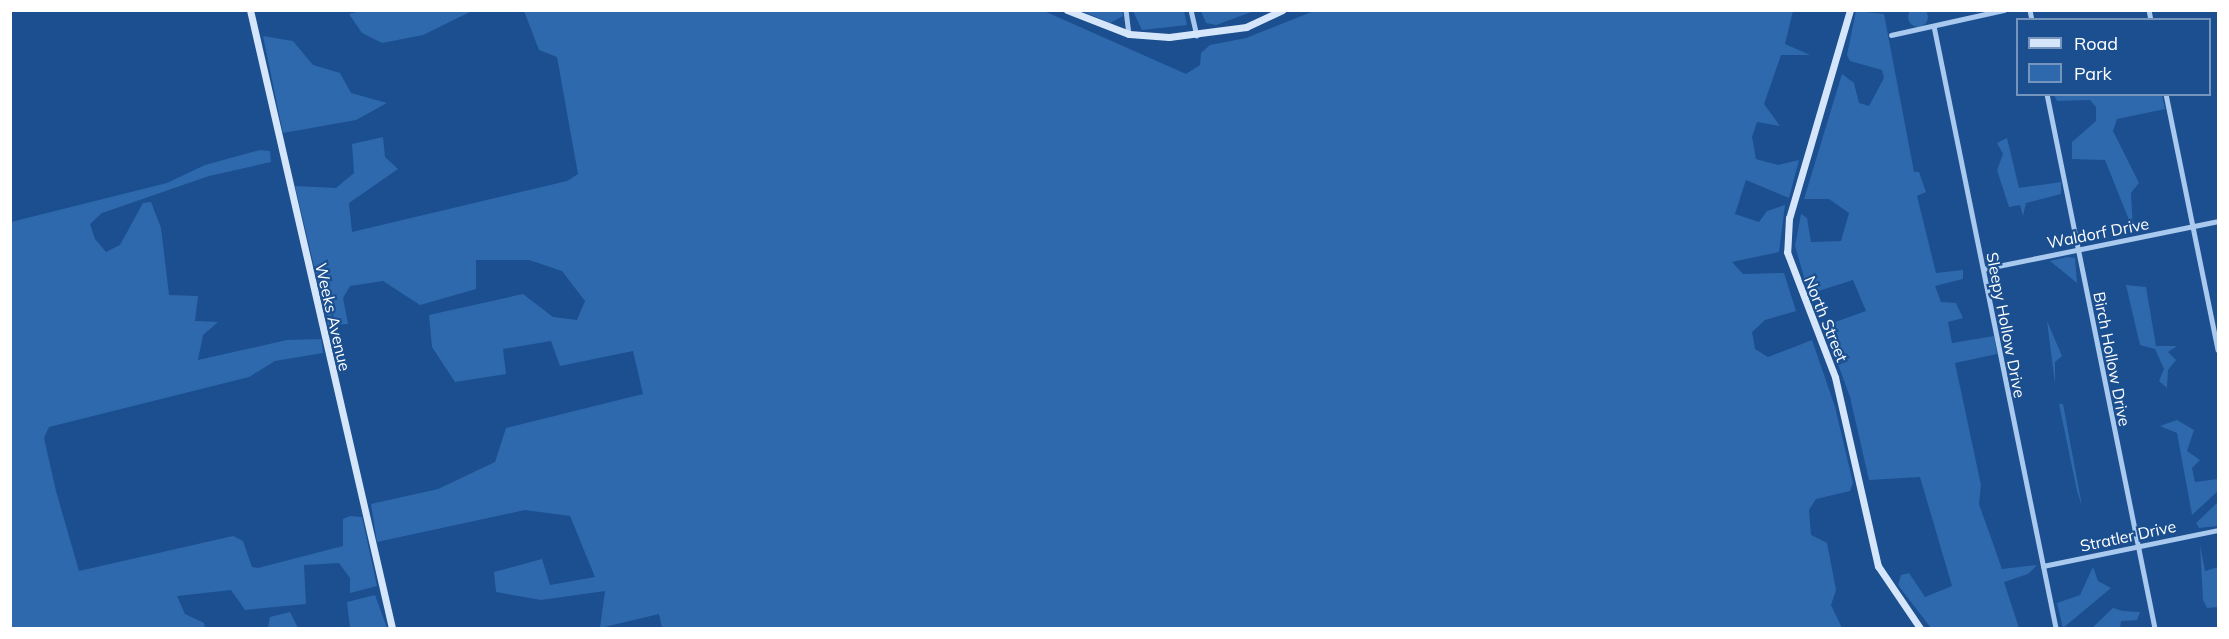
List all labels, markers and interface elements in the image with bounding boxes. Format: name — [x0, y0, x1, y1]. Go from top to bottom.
legend — [2016, 18, 2211, 96]
text: Road — [2074, 32, 2118, 55]
text: Park — [2074, 62, 2112, 85]
street label: Waldorf Drive — [2045, 214, 2151, 252]
street label: Sleepy Hollow Drive — [1982, 250, 2030, 400]
street label: Weeks Avenue — [311, 261, 355, 373]
street label: North Street — [1800, 273, 1852, 365]
street label: Birch Hollow Drive — [2090, 290, 2134, 428]
street label: Stratler Drive — [2078, 516, 2178, 556]

